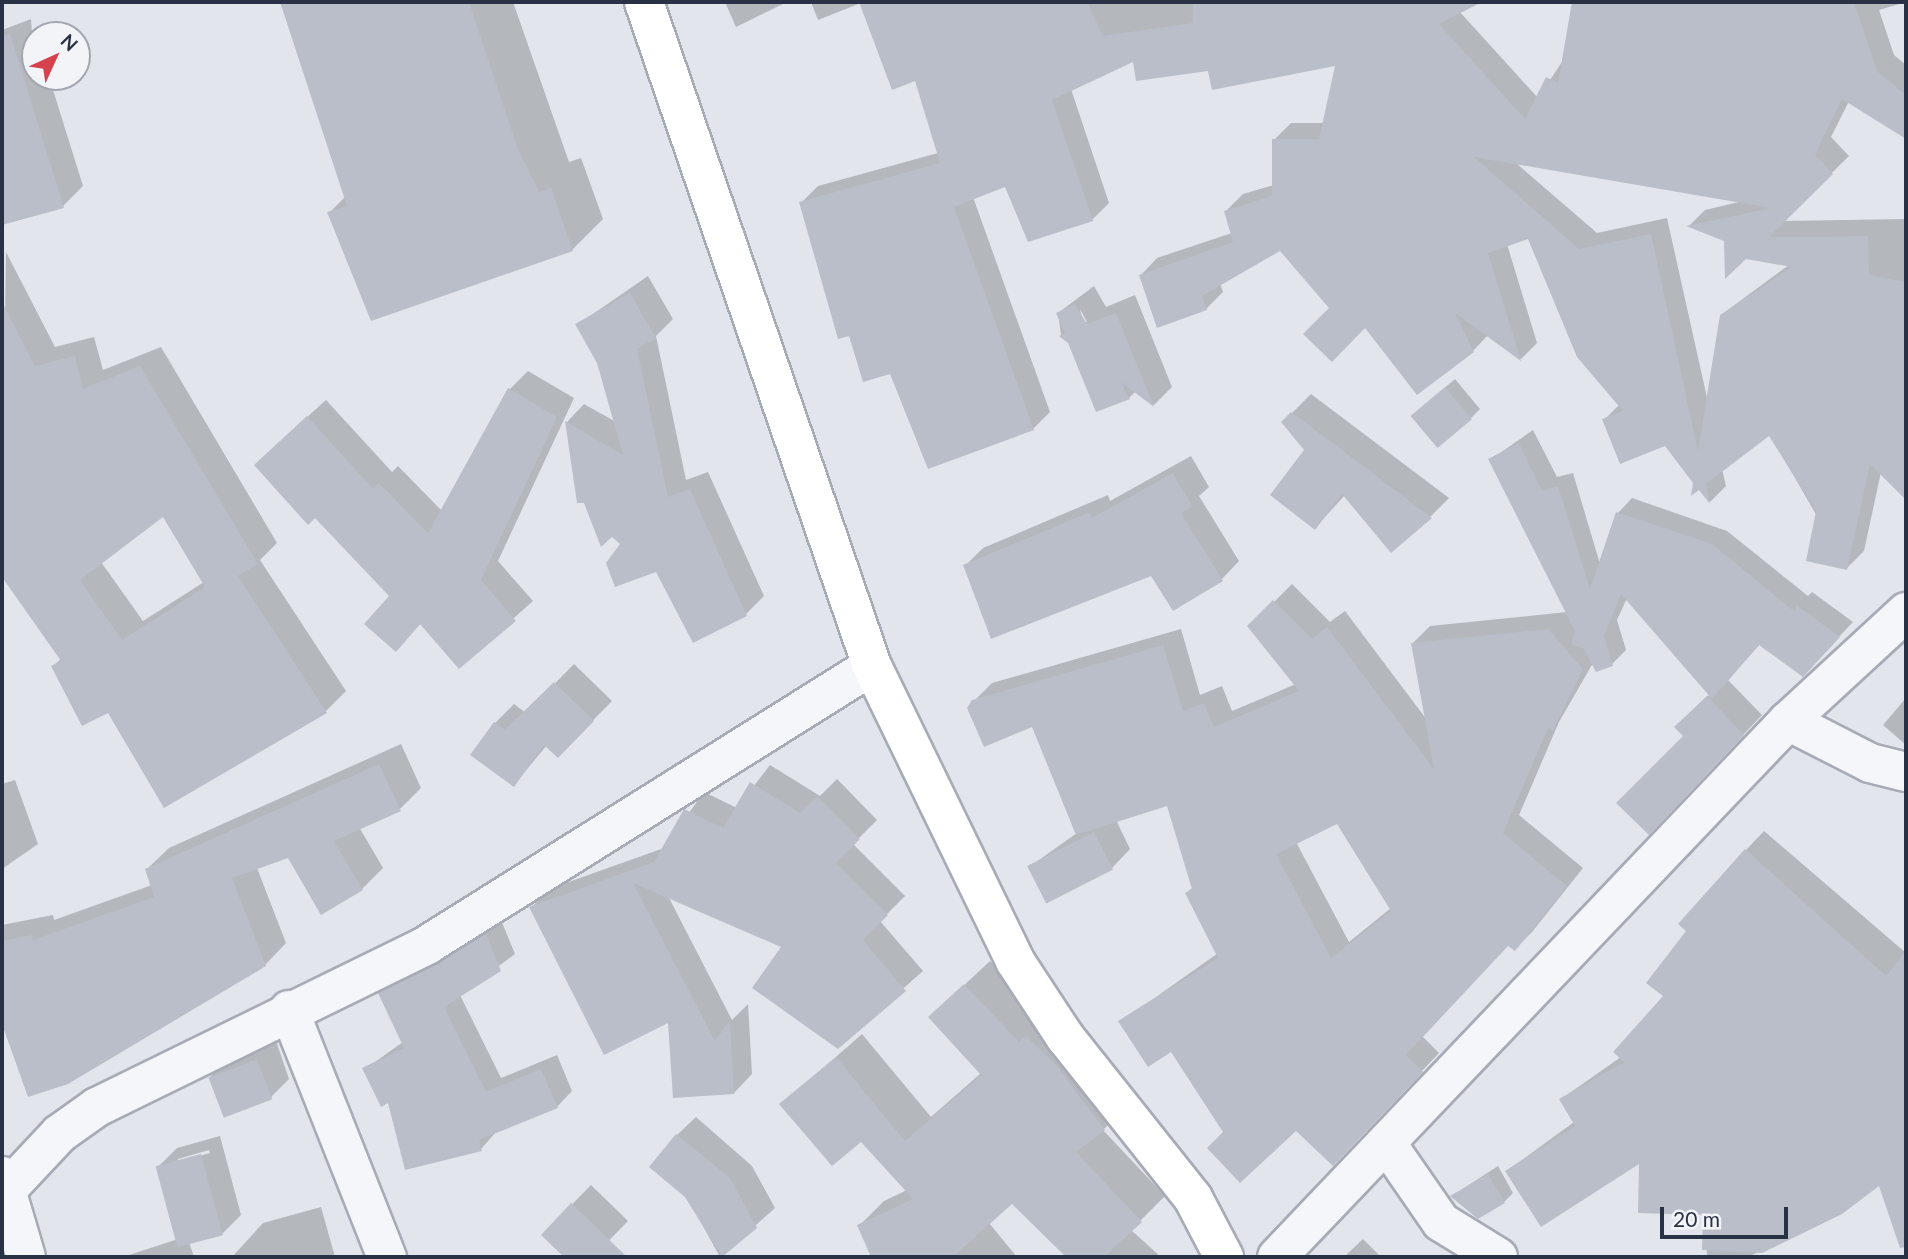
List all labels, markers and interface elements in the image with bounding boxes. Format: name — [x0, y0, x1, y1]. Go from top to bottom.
north arrow — [21, 21, 91, 91]
text: N — [56, 29, 83, 56]
scale bar — [1663, 1192, 1791, 1236]
text: 20 m — [1673, 1206, 1720, 1231]

